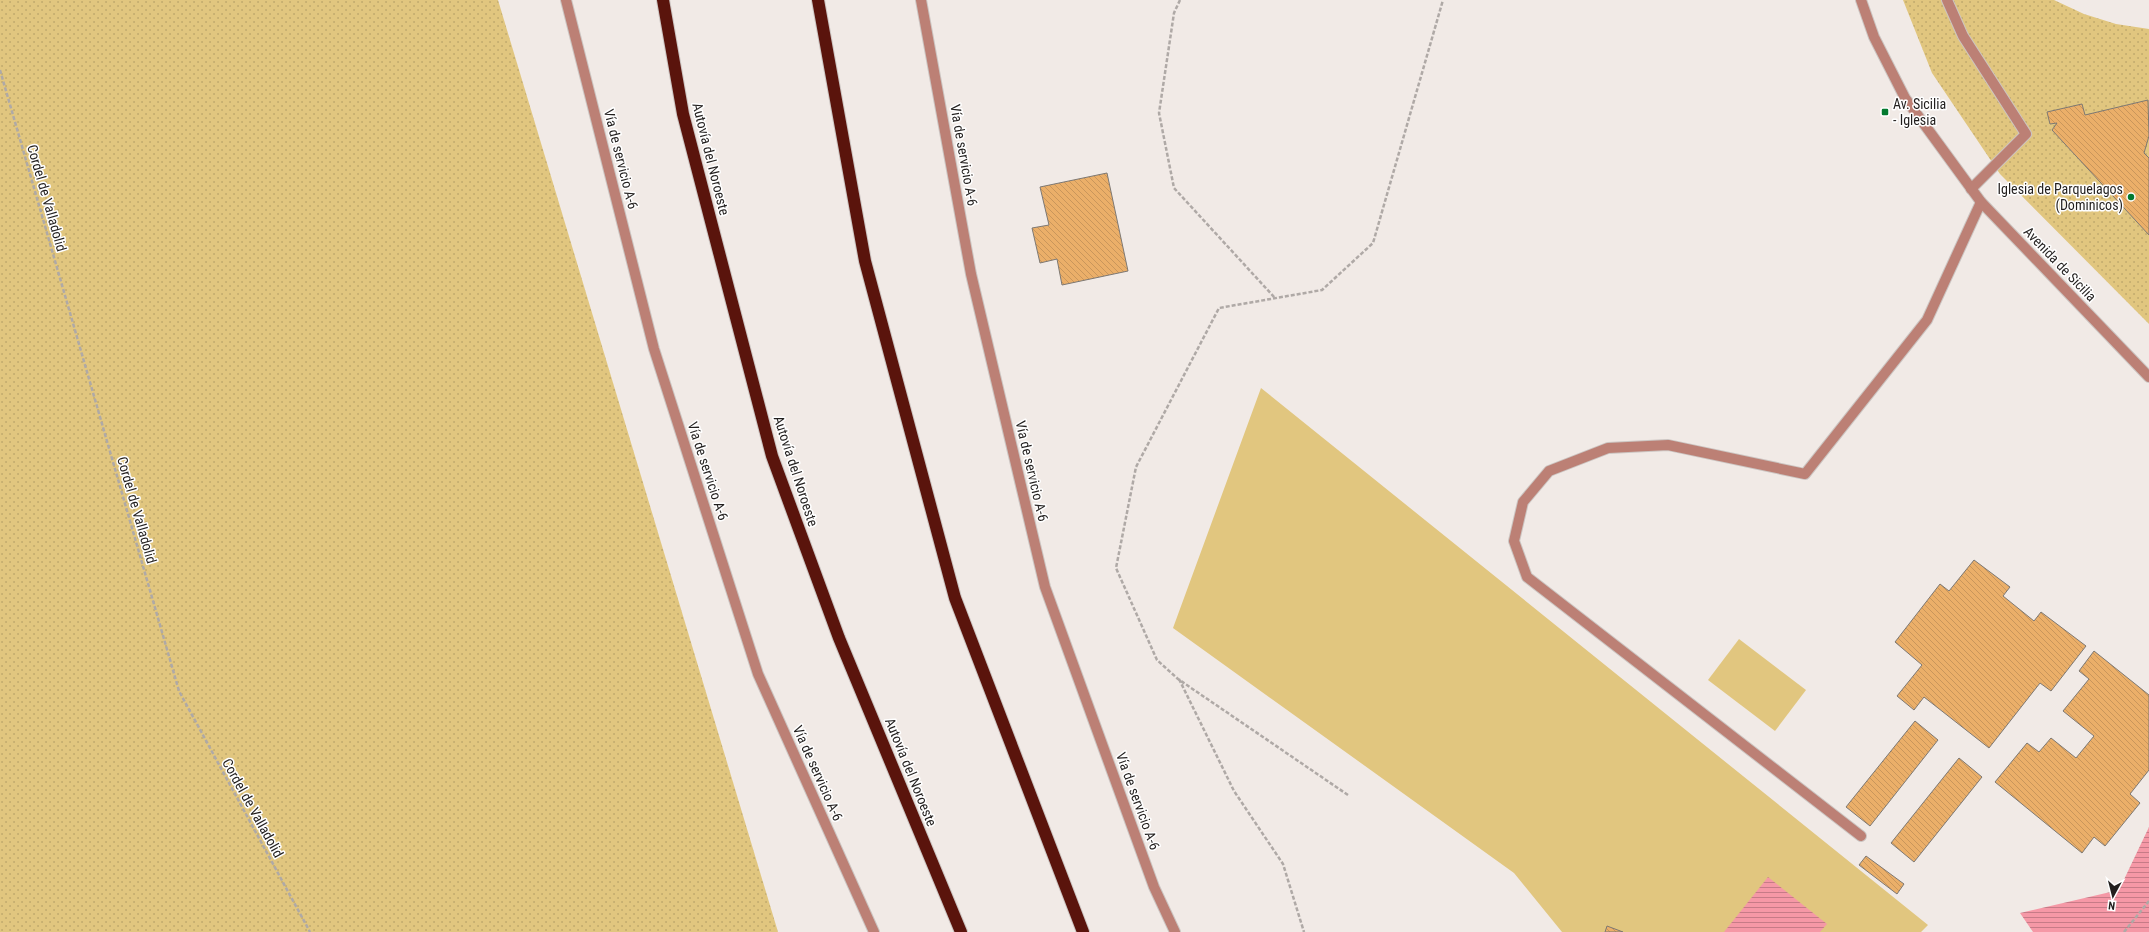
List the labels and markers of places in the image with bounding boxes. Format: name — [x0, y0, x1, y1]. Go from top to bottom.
place label: Av. Sicilia - Iglesia — [1893, 96, 1946, 128]
marker: Av. Sicilia - Iglesia — [1880, 107, 1890, 117]
place label: Iglesia de Parquelagos (Dominicos) — [1997, 181, 2123, 214]
marker: Iglesia de Parquelagos (Dominicos) — [2126, 192, 2136, 202]

